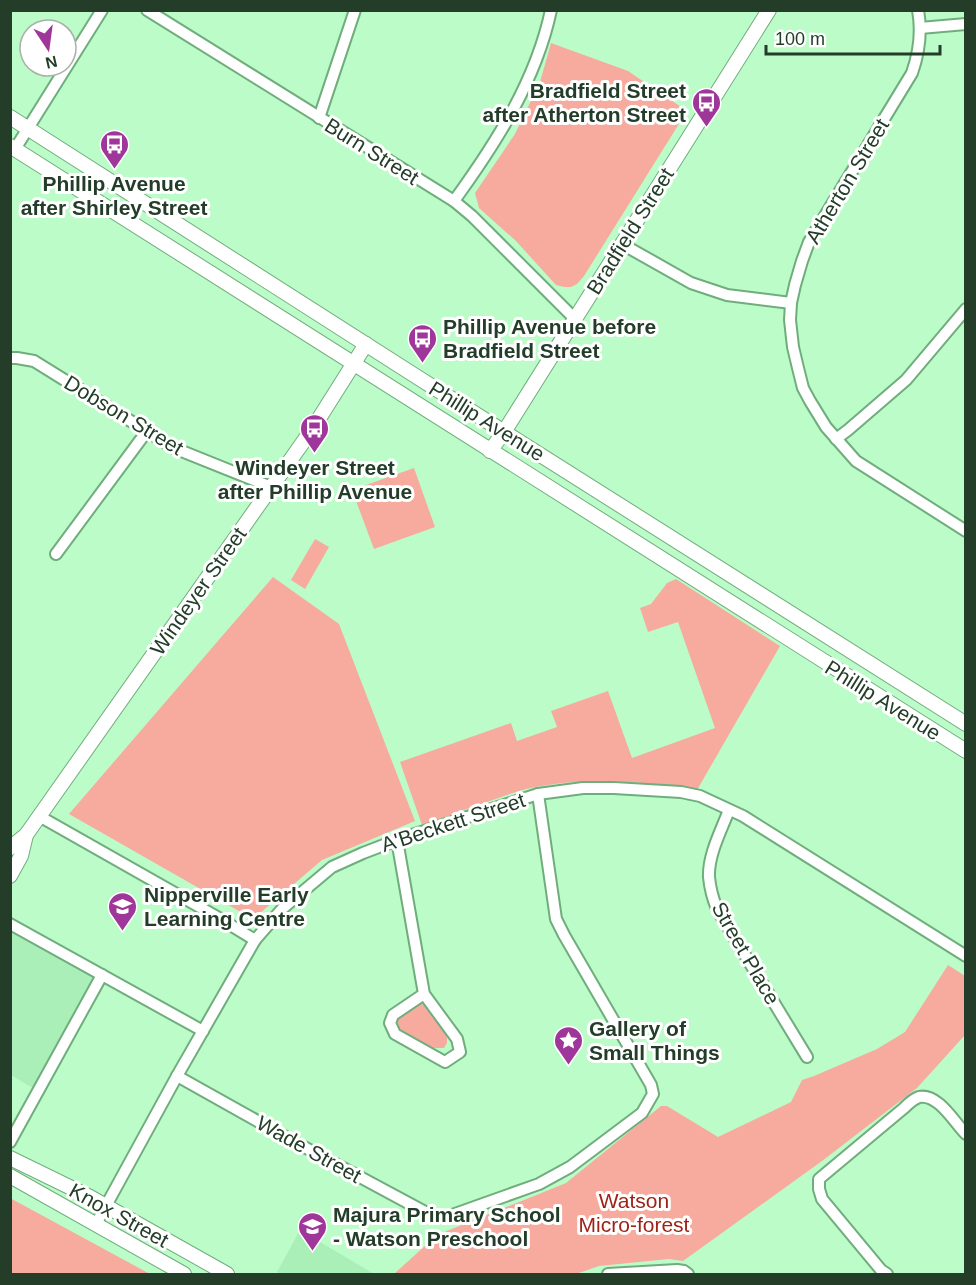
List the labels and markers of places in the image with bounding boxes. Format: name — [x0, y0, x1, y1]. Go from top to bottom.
place label: Bradfield Street after Atherton Street — [483, 79, 686, 126]
bus stop icon: Bradfield Street after Atherton Street — [691, 86, 723, 128]
bus stop icon: Phillip Avenue after Shirley Street — [98, 128, 130, 170]
place label: Phillip Avenue after Shirley Street — [21, 172, 207, 219]
place label: Phillip Avenue before Bradfield Street — [443, 315, 656, 362]
bus stop icon: Phillip Avenue before Bradfield Street — [406, 322, 438, 364]
bus stop icon: Windeyer Street after Phillip Avenue — [299, 412, 331, 454]
place label: Windeyer Street after Phillip Avenue — [218, 456, 412, 503]
place label: Nipperville Early Learning Centre — [144, 883, 309, 930]
school or university icon: Nipperville Early Learning Centre — [107, 890, 139, 932]
place label: Gallery of Small Things — [589, 1017, 720, 1064]
place icon: Gallery of Small Things — [552, 1024, 584, 1066]
place label: Majura Primary School - Watson Preschool — [333, 1203, 561, 1250]
school or university icon: Majura Primary School - Watson Preschool — [296, 1210, 328, 1252]

